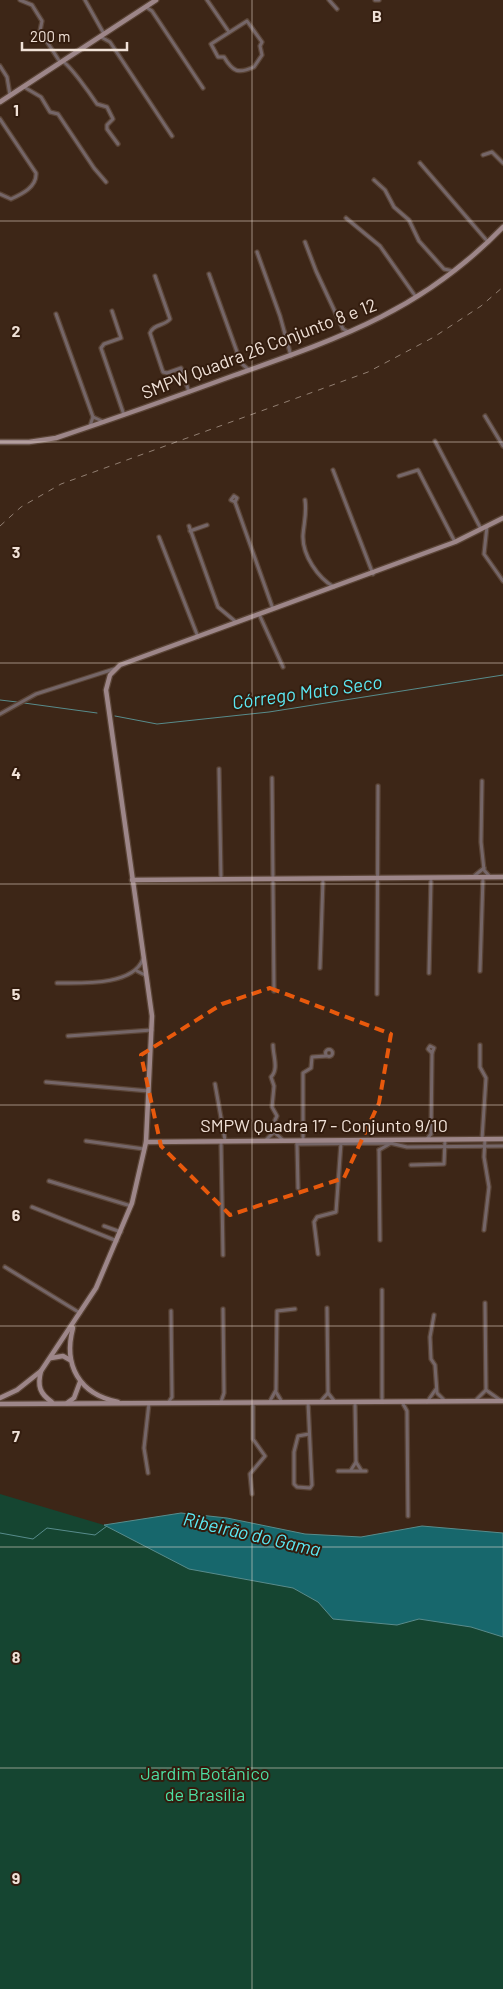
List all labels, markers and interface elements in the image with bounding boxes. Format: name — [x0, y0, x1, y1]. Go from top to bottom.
text: B — [372, 6, 382, 25]
scale bar — [22, 20, 128, 52]
text: 200 m — [30, 27, 70, 45]
text: 1 — [13, 100, 19, 119]
street label: SMPW Quadra 26 Conjunto 8 e 12 — [138, 293, 379, 403]
text: 2 — [12, 321, 21, 340]
text: 3 — [12, 542, 20, 561]
water label: Córrego Mato Seco — [230, 670, 383, 713]
text: 4 — [11, 763, 21, 782]
text: 5 — [12, 984, 21, 1003]
street label: SMPW Quadra 17 - Conjunto 9/10 — [200, 1114, 448, 1136]
text: 6 — [12, 1205, 21, 1224]
text: 7 — [12, 1426, 20, 1445]
water label: Ribeirão do Gama — [181, 1507, 323, 1561]
text: 8 — [12, 1647, 21, 1666]
park label: Jardim Botânico de Brasília — [140, 1762, 270, 1805]
text: 9 — [12, 1868, 20, 1887]

